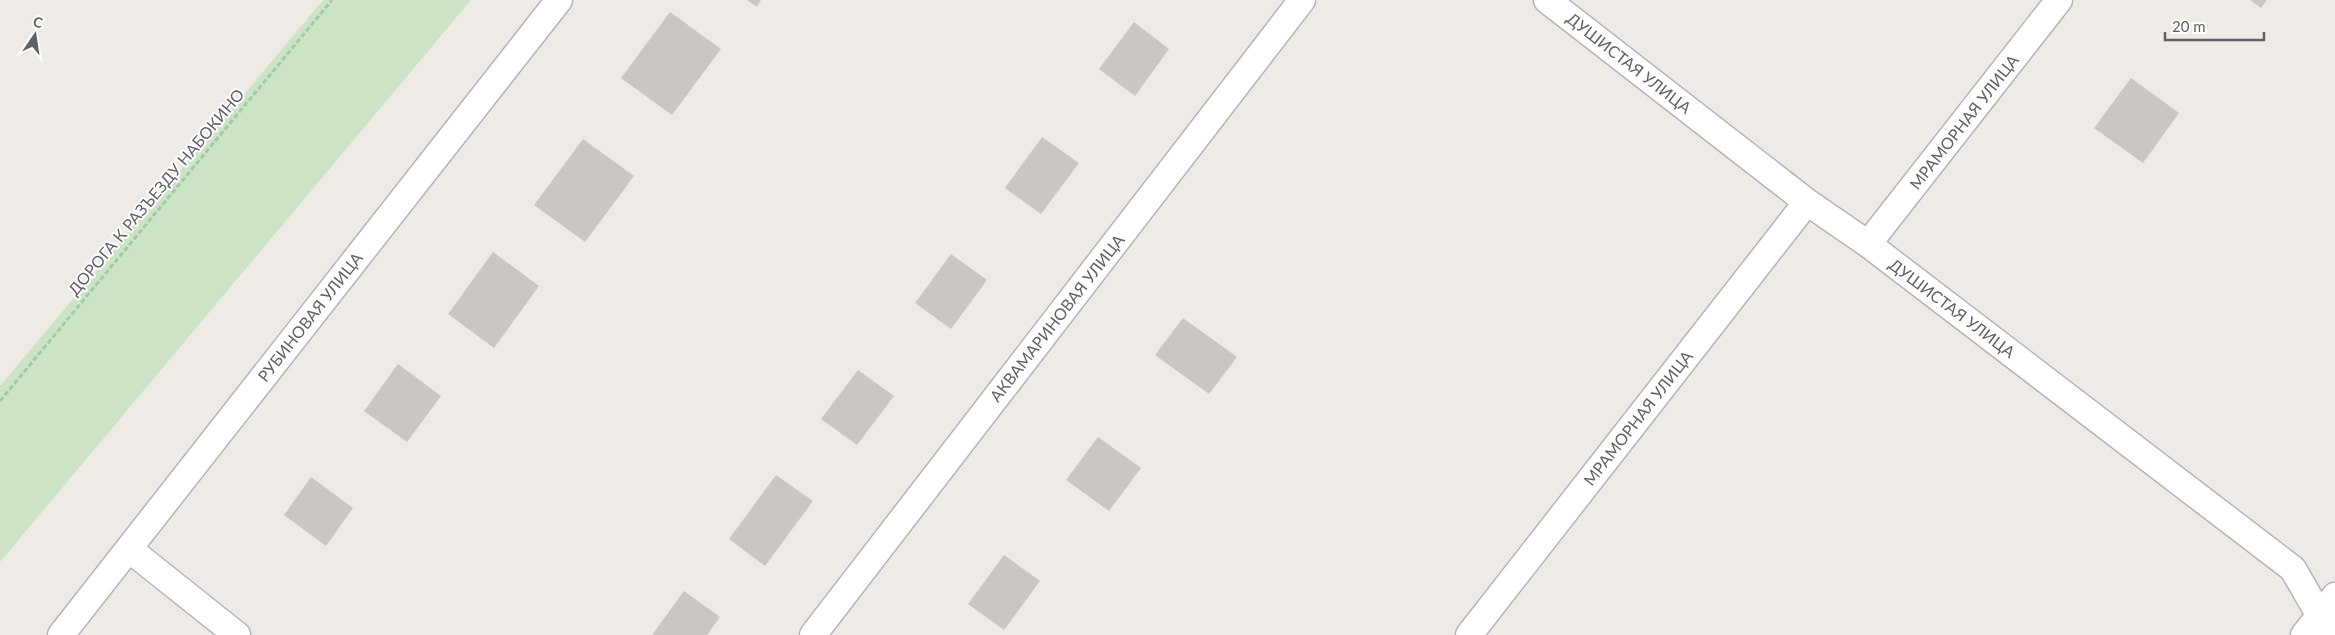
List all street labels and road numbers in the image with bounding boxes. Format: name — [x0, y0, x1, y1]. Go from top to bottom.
street label: ДУШИСТАЯ УЛИЦА — [1563, 8, 1695, 117]
street label: МРАМОРНАЯ УЛИЦА — [1905, 50, 2022, 193]
street label: ДОРОГА К РАЗЪЕЗДУ НАБОКИНО — [64, 85, 248, 299]
street label: АКВАМАРИНОВАЯ УЛИЦА — [985, 230, 1128, 405]
street label: РУБИНОВАЯ УЛИЦА — [253, 248, 366, 385]
street label: ДУШИСТАЯ УЛИЦА — [1886, 254, 2019, 361]
street label: МРАМОРНАЯ УЛИЦА — [1579, 346, 1696, 489]

